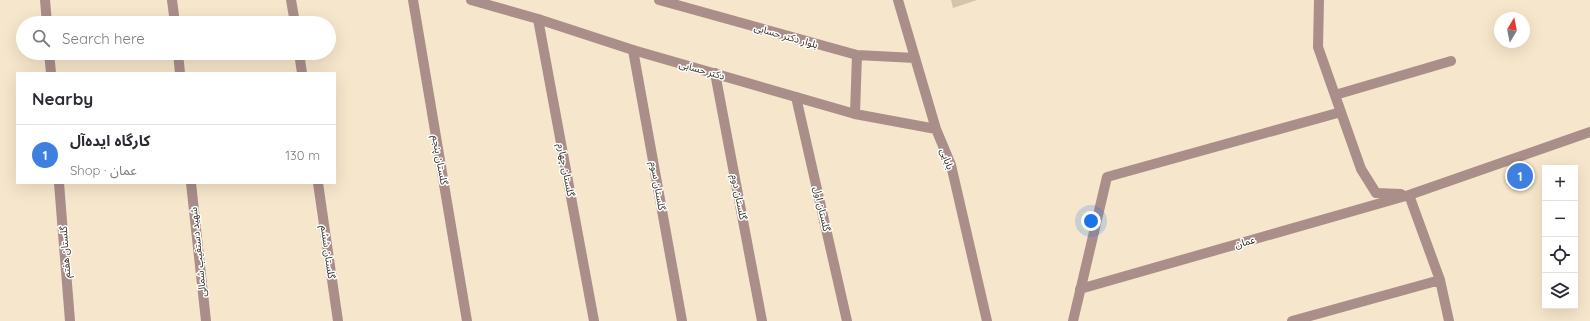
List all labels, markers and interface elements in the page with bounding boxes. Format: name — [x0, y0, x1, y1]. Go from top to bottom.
north arrow — [1494, 12, 1530, 48]
search box — [16, 16, 336, 60]
street label: بلوار دکتر حسابی — [753, 21, 820, 51]
icon: search — [30, 27, 52, 49]
text: Search here — [62, 29, 145, 48]
street label: دکتر حسابی — [678, 57, 726, 83]
text: Nearby — [32, 88, 93, 109]
text: کارگاه ایده‌آل — [70, 131, 150, 150]
street label: گلستان پنجم — [428, 134, 451, 187]
street label: گلستان چهارم — [553, 142, 578, 199]
text: 1 — [42, 147, 48, 163]
text: 130 m — [285, 147, 320, 163]
street label: بابایی — [937, 147, 957, 172]
street label: گلستان سوم — [645, 161, 669, 213]
pin: 1 — [1507, 161, 1533, 191]
text: Shop · عمان — [70, 162, 137, 178]
map controls — [1542, 165, 1578, 309]
button: + — [1542, 165, 1578, 201]
street label: گلستان دوم — [726, 173, 750, 222]
street label: گلستان اول — [811, 185, 834, 234]
button: − — [1542, 201, 1578, 237]
street label: شهید دستغیب شمالی — [187, 206, 209, 297]
your location — [1081, 211, 1101, 231]
street label: گلستان ششم — [317, 224, 338, 281]
street label: گلستان هفتم — [57, 225, 74, 278]
street label: عمان — [1233, 233, 1257, 251]
button: locate — [1542, 237, 1578, 273]
button: layers — [1542, 273, 1578, 309]

